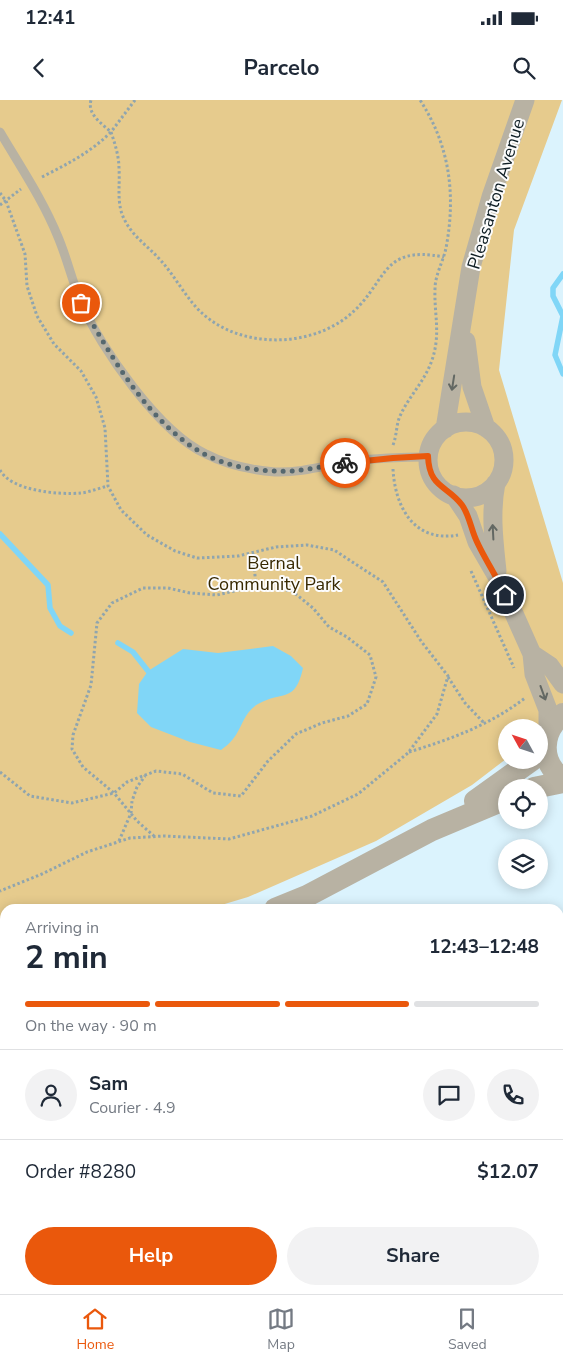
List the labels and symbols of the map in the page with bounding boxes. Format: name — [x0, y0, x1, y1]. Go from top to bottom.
street label: Pleasanton Avenue — [462, 116, 530, 272]
pin — [60, 282, 102, 324]
one-way arrow — [448, 375, 458, 391]
courier — [320, 438, 370, 488]
one-way arrow — [489, 524, 498, 540]
park label: Bernal Community Park — [207, 551, 342, 596]
pin — [484, 574, 526, 616]
one-way arrow — [539, 685, 548, 700]
north arrow — [498, 719, 548, 769]

